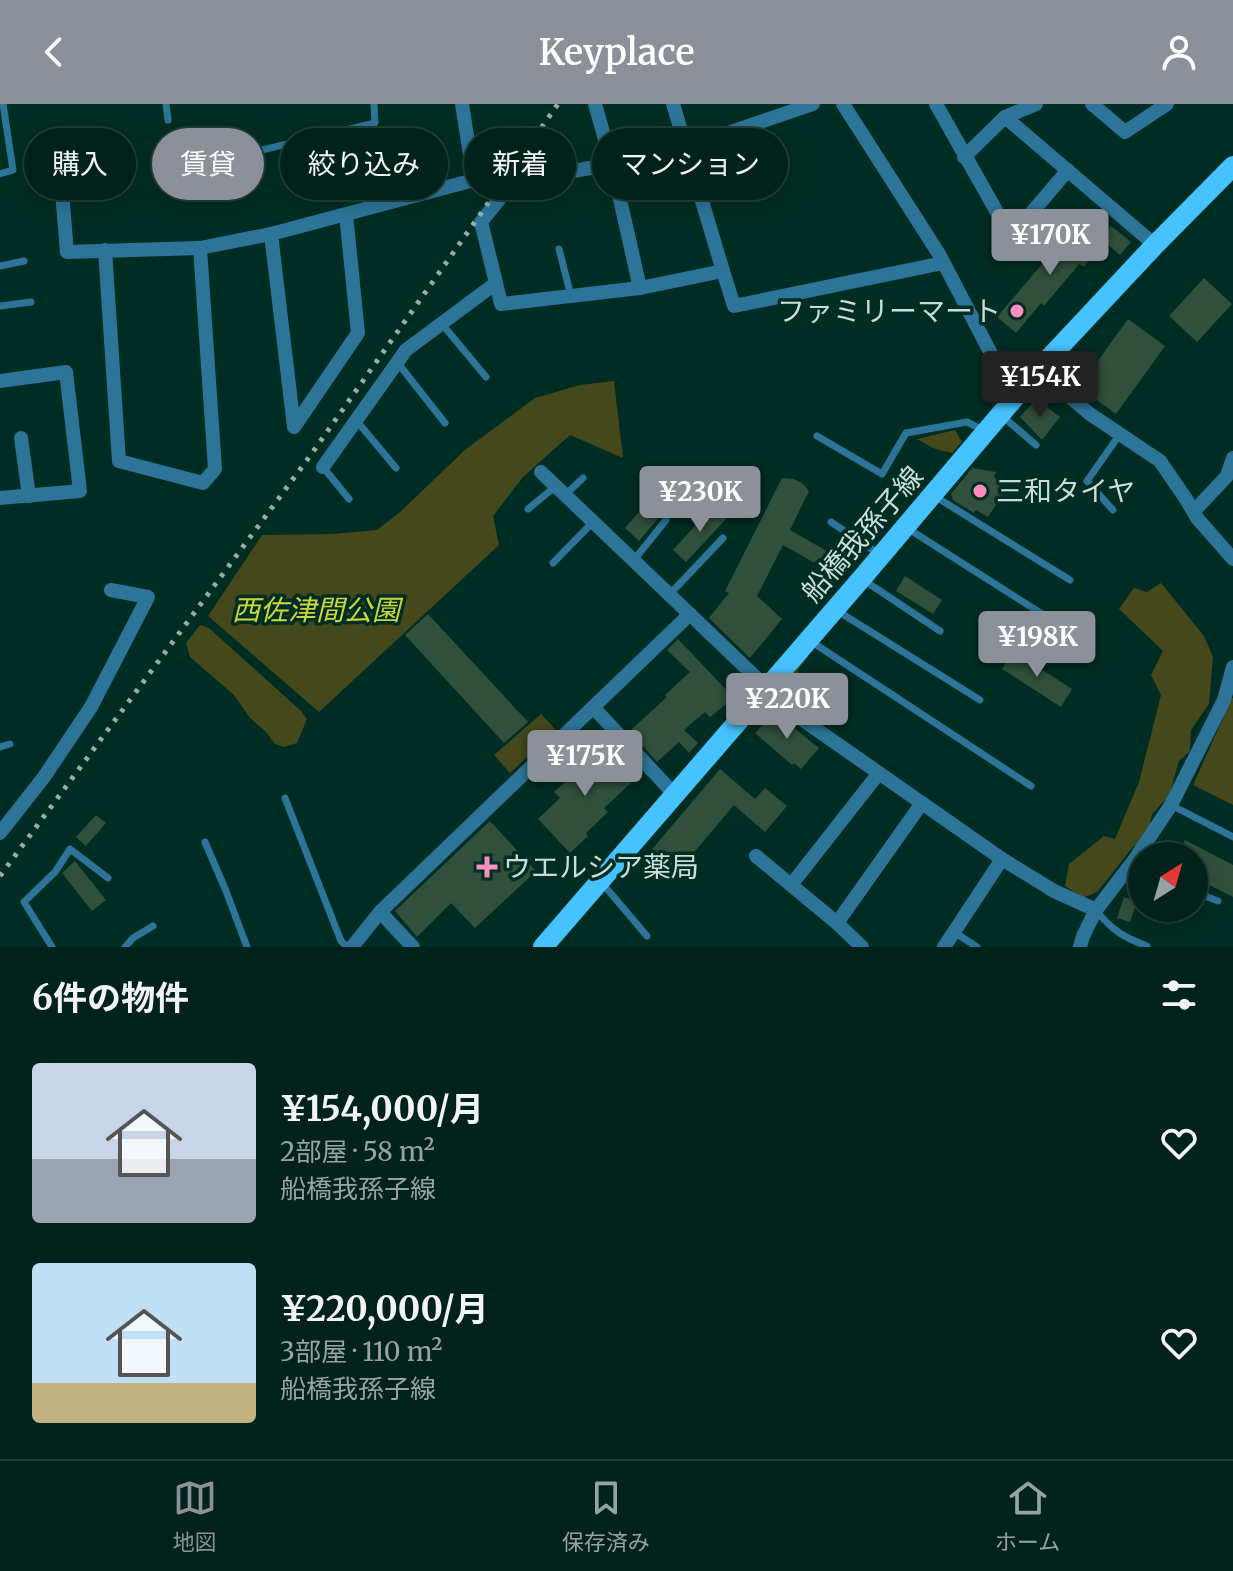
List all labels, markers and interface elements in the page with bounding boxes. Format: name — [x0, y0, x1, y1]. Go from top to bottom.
icon: back — [32, 30, 76, 74]
text: Keyplace — [538, 30, 695, 75]
icon: person — [1157, 30, 1201, 74]
chip: 購入 — [24, 128, 136, 200]
chip: 賃貸 — [152, 128, 264, 200]
chip: 絞り込み — [280, 128, 448, 200]
chip: 新着 — [464, 128, 576, 200]
chip: マンション — [592, 128, 788, 200]
pin: ¥170K — [994, 209, 1106, 277]
text: ¥170K — [1009, 218, 1091, 251]
place label: ファミリーマート — [777, 293, 1001, 329]
marker: ファミリーマート — [1008, 302, 1026, 320]
pin: ¥154K — [984, 351, 1096, 419]
text: ¥154K — [999, 360, 1081, 393]
street label: 船橋我孫子線 — [793, 459, 931, 609]
pin: ¥230K — [644, 466, 756, 534]
place label: 三和タイヤ — [996, 473, 1135, 509]
text: ¥230K — [657, 475, 743, 508]
marker: 三和タイヤ — [971, 482, 989, 500]
park label: 西佐津間公園 — [232, 592, 404, 628]
pin: ¥198K — [981, 611, 1093, 679]
text: ¥198K — [996, 620, 1078, 653]
pin: ¥220K — [731, 673, 843, 741]
text: ¥220K — [744, 682, 830, 715]
pin: ¥175K — [529, 730, 641, 798]
text: ¥175K — [545, 739, 625, 772]
north arrow — [1128, 842, 1208, 922]
map controls — [1128, 842, 1208, 922]
place label: ウエルシア薬局 — [503, 849, 699, 885]
marker: ウエルシア薬局 — [478, 858, 496, 876]
icon: filters — [1157, 973, 1201, 1017]
text: 6件の物件 — [32, 977, 189, 1019]
text: ¥154,000/月 — [280, 1088, 484, 1130]
icon: home — [96, 1095, 192, 1191]
icon: heart — [1157, 1121, 1201, 1165]
text: 2部屋 · 58 m² — [280, 1135, 435, 1168]
text: 船橋我孫子線 — [280, 1172, 436, 1205]
text: ¥220,000/月 — [280, 1288, 489, 1330]
icon: home — [96, 1295, 192, 1391]
icon: heart — [1157, 1321, 1201, 1365]
text: 3部屋 · 110 m² — [280, 1335, 442, 1368]
text: 船橋我孫子線 — [280, 1372, 436, 1405]
tab: 地図 — [173, 1476, 217, 1556]
tab: 保存済み — [562, 1476, 650, 1556]
tab: ホーム — [995, 1476, 1060, 1556]

